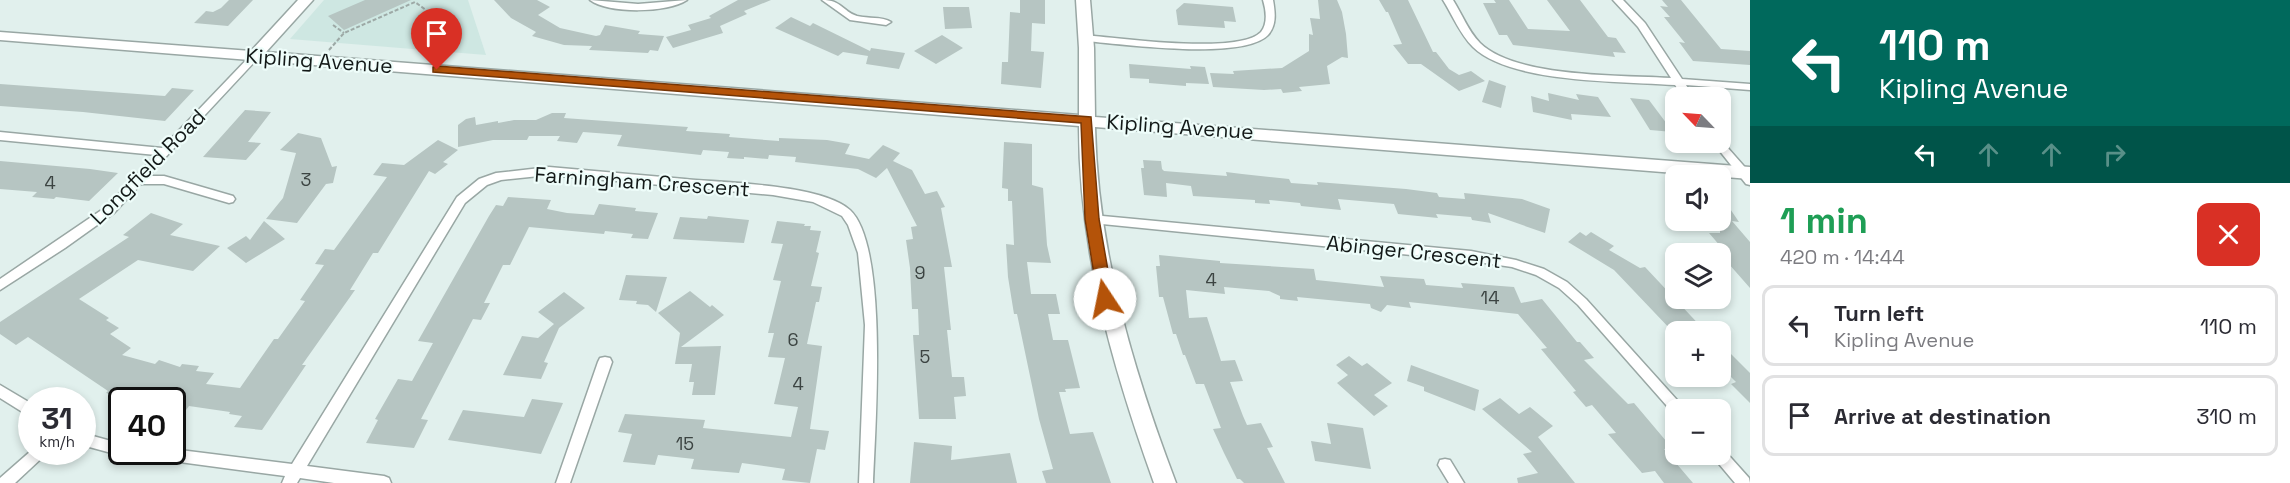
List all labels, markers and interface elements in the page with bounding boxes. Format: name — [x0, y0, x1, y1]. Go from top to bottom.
pin — [411, 8, 462, 70]
icon: arrive — [420, 17, 453, 50]
text: 110 m — [1879, 19, 1991, 72]
icon: left — [1780, 24, 1858, 102]
street label: Kipling Avenue — [245, 42, 394, 79]
text: Kipling Avenue — [1879, 71, 2069, 106]
north arrow — [1665, 87, 1731, 153]
map controls — [1665, 87, 1731, 465]
street label: Longfield Road — [84, 103, 211, 230]
street label: Kipling Avenue — [1106, 108, 1255, 145]
icon: left — [1909, 138, 1942, 171]
icon: ahead — [1972, 138, 2005, 171]
icon: ahead — [2035, 138, 2068, 171]
icon: right — [2098, 138, 2131, 171]
street label: Farningham Crescent — [533, 161, 751, 202]
button: sound — [1665, 165, 1731, 231]
house number: 3 — [301, 168, 311, 191]
house number: 4 — [44, 171, 56, 194]
text: 1 min — [1780, 198, 1868, 244]
button: close — [2197, 203, 2260, 266]
street label: Abinger Crescent — [1325, 229, 1503, 274]
button: layers — [1665, 243, 1731, 309]
text: 420 m · 14:44 — [1780, 244, 1905, 270]
house number: 9 — [914, 261, 926, 284]
position arrow — [1073, 267, 1137, 331]
house number: 4 — [1205, 268, 1217, 291]
house number: 14 — [1481, 286, 1499, 309]
text: Turn left — [1834, 299, 1924, 327]
icon: left — [1783, 309, 1816, 342]
text: 110 m — [2200, 312, 2257, 340]
button: + — [1665, 321, 1731, 387]
text: Kipling Avenue — [1834, 327, 1974, 353]
house number: 6 — [787, 328, 799, 351]
house number: 5 — [920, 345, 930, 368]
house number: 4 — [792, 372, 804, 395]
speed limit sign: 40 — [108, 387, 186, 465]
text: 31 — [41, 399, 73, 438]
button: − — [1665, 399, 1731, 465]
icon: arrive — [1783, 399, 1816, 432]
text: Arrive at destination — [1834, 402, 2051, 430]
text: 310 m — [2196, 402, 2257, 430]
text: km/h — [39, 432, 75, 451]
house number: 15 — [676, 432, 694, 455]

